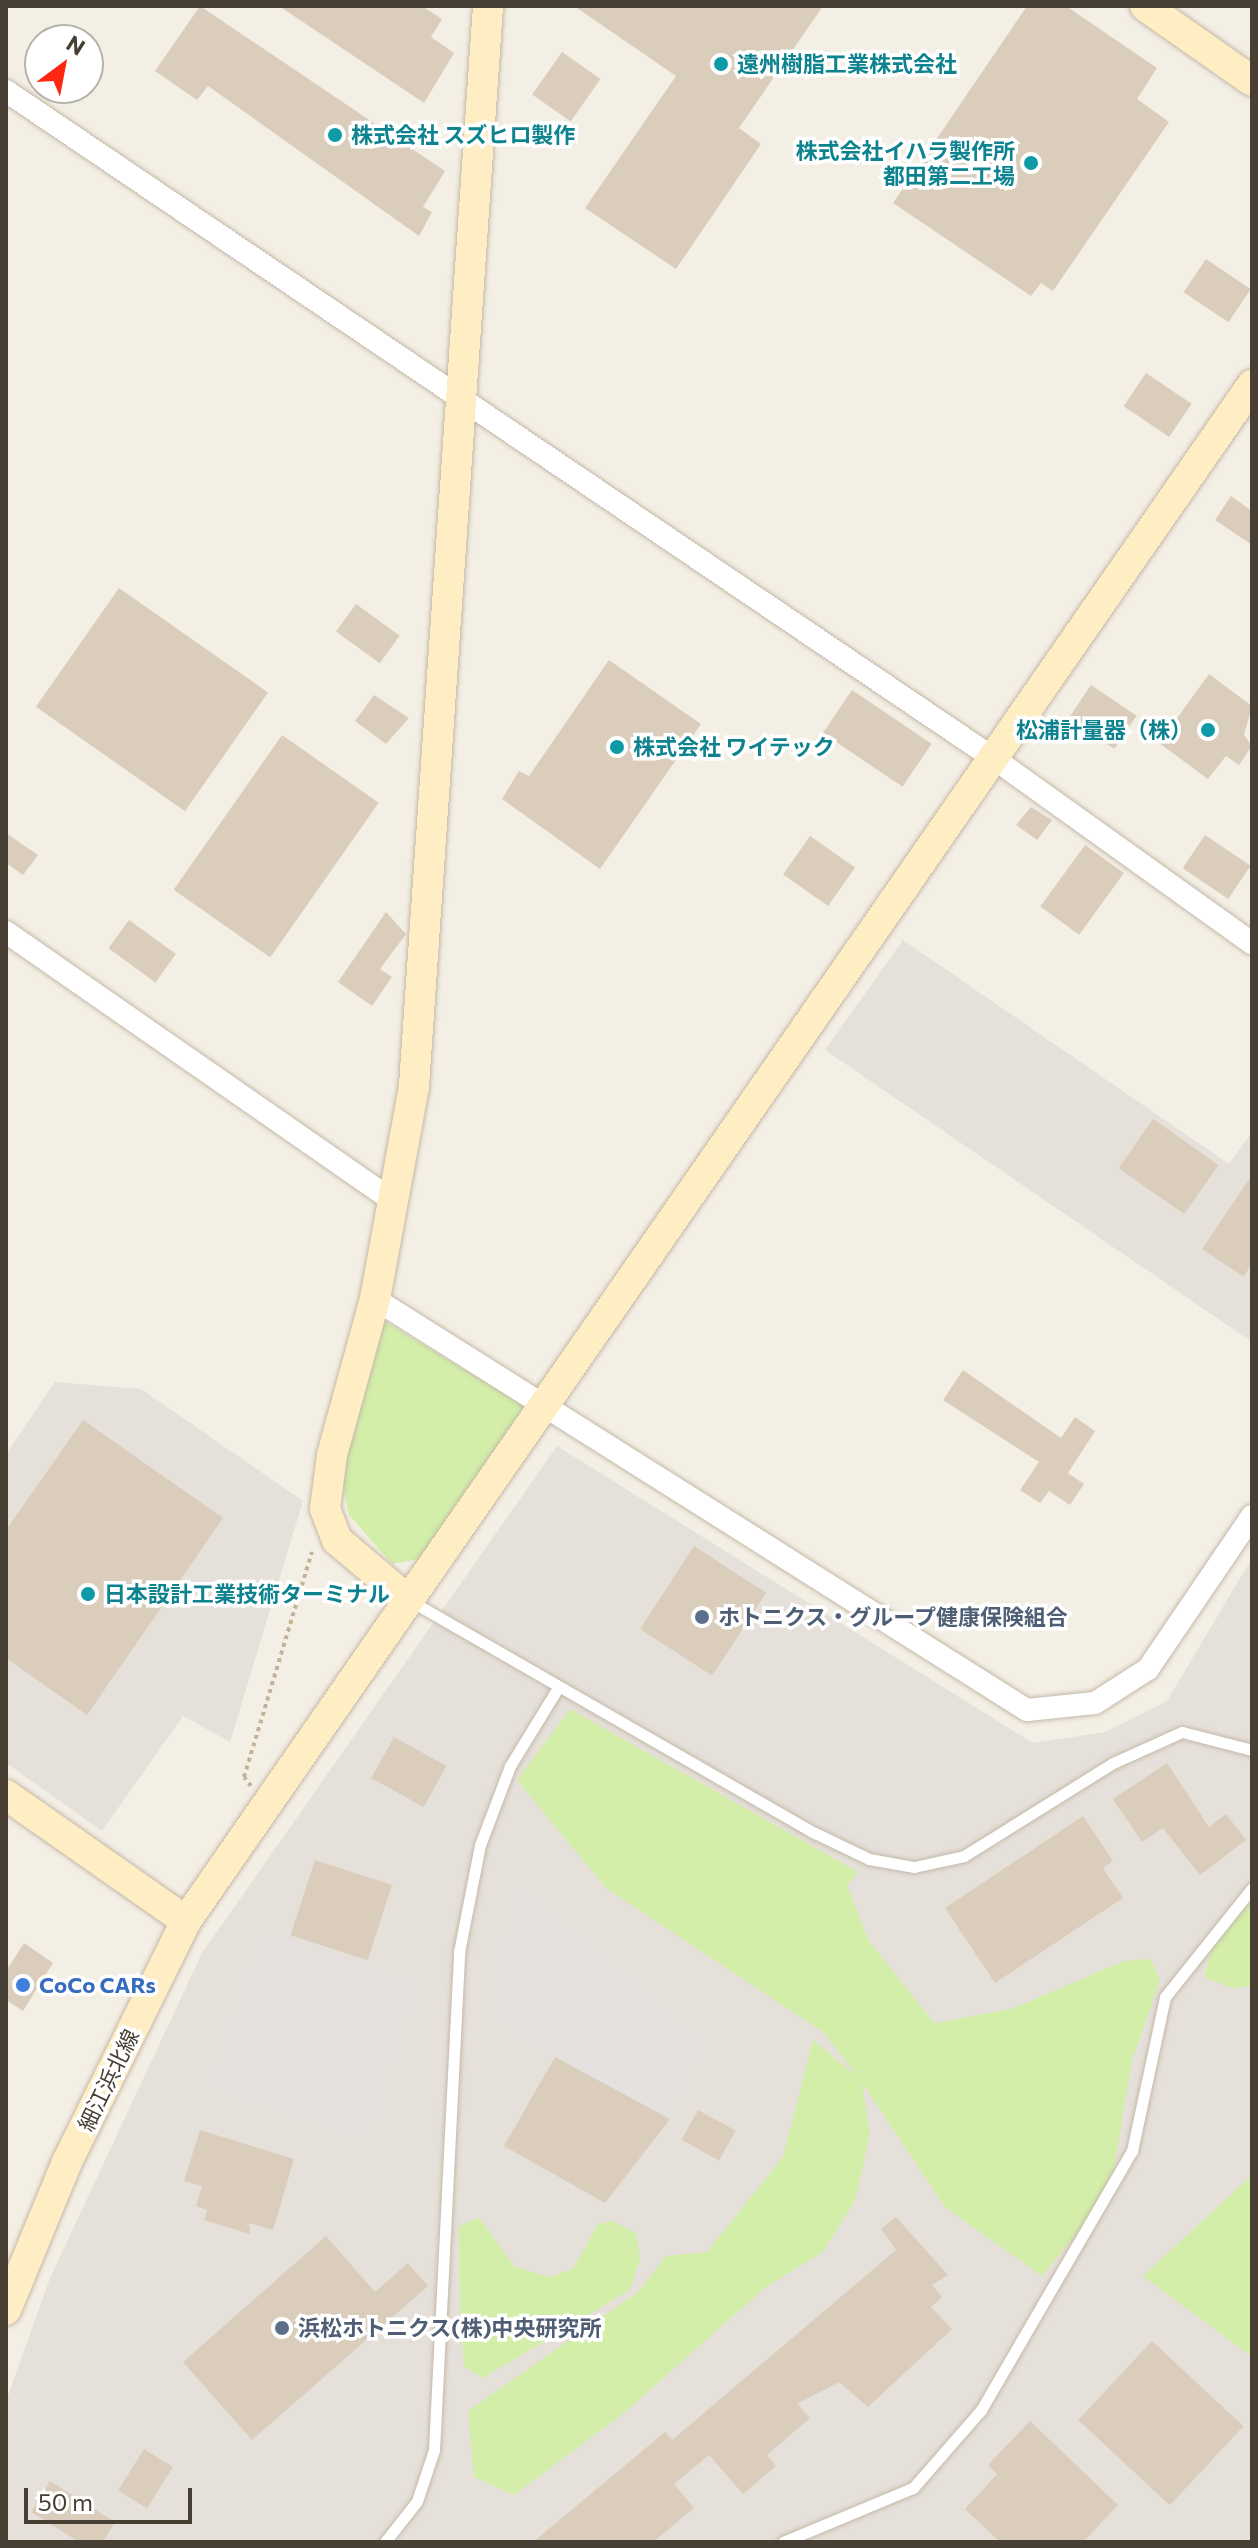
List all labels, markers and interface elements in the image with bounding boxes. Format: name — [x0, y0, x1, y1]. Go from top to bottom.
north arrow — [24, 24, 104, 104]
text: N — [62, 29, 90, 61]
place label: 遠州樹脂工業株式会社 — [737, 51, 957, 77]
marker: 遠州樹脂工業株式会社 — [712, 55, 730, 73]
place label: 株式会社 スズヒロ製作 — [351, 122, 575, 148]
marker: 株式会社 スズヒロ製作 — [326, 126, 344, 144]
place label: 株式会社イハラ製作所 都田第二工場 — [795, 137, 1015, 188]
marker: 株式会社イハラ製作所 都田第二工場 — [1022, 154, 1040, 172]
place label: 松浦計量器（株） — [1016, 717, 1192, 743]
marker: 松浦計量器（株） — [1199, 721, 1217, 739]
place label: 株式会社 ワイテック — [633, 734, 835, 760]
marker: 株式会社 ワイテック — [608, 738, 626, 756]
place label: 日本設計工業技術ターミナル — [104, 1581, 390, 1607]
marker: 日本設計工業技術ターミナル — [79, 1585, 97, 1603]
place label: ホトニクス・グループ健康保険組合 — [718, 1604, 1070, 1630]
marker: ホトニクス・グループ健康保険組合 — [693, 1608, 711, 1626]
place label: CoCo CARs — [39, 1972, 156, 1998]
marker: CoCo CARs — [14, 1976, 32, 1994]
street label: 細江浜北線 — [72, 2025, 144, 2135]
place label: 浜松ホトニクス(株)中央研究所 — [298, 2315, 602, 2341]
marker: 浜松ホトニクス(株)中央研究所 — [273, 2319, 291, 2337]
scale bar — [28, 2472, 196, 2522]
text: 50 m — [38, 2487, 93, 2516]

